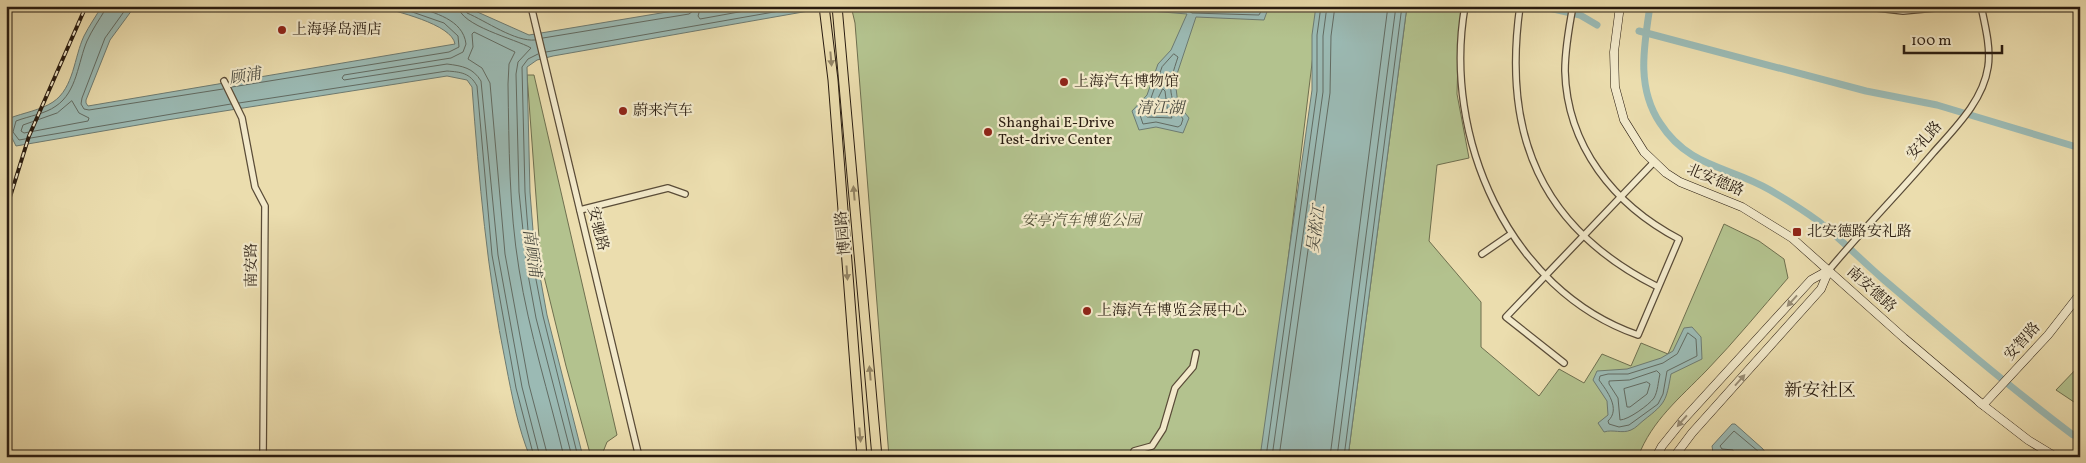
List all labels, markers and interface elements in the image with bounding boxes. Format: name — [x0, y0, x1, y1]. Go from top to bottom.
place label: 上海驿岛酒店 — [292, 20, 382, 41]
scale bar — [1904, 22, 2001, 54]
marker: 上海驿岛酒店 — [276, 24, 288, 36]
text: 100 m — [1911, 31, 1951, 52]
one-way arrow — [828, 51, 836, 67]
water label: 顾浦 — [227, 63, 266, 91]
place label: 上海汽车博物馆 — [1074, 72, 1179, 93]
marker: 上海汽车博物馆 — [1058, 76, 1070, 88]
water label: 清江湖 — [1136, 98, 1187, 120]
place label: 蔚来汽车 — [633, 101, 693, 122]
marker: 蔚来汽车 — [617, 105, 629, 117]
place label: Shanghai E-Drive Test-drive Center — [998, 113, 1114, 151]
street label: 安礼路 — [1902, 117, 1948, 165]
marker: Shanghai E-Drive Test-drive Center — [982, 126, 994, 138]
street label: 北安德路 — [1683, 160, 1747, 202]
one-way arrow — [850, 184, 858, 200]
water label: 吴淞江 — [1303, 202, 1332, 254]
street label: 安驰路 — [581, 205, 613, 253]
street label: 博园路 — [832, 210, 856, 256]
park label: 安亭汽车博览公园 — [1021, 211, 1143, 232]
place label: 北安德路安礼路 — [1807, 222, 1912, 243]
marker: 北安德路安礼路 — [1791, 226, 1803, 238]
water label: 南顾浦 — [517, 228, 546, 281]
street label: 南安路 — [242, 242, 263, 288]
street label: 南安德路 — [1842, 262, 1900, 318]
one-way arrow — [844, 266, 852, 282]
one-way arrow — [1786, 294, 1798, 306]
place label: 上海汽车博览会展中心 — [1097, 301, 1247, 322]
marker: 上海汽车博览会展中心 — [1081, 305, 1093, 317]
street label: 安智路 — [2000, 318, 2046, 366]
one-way arrow — [866, 365, 874, 381]
one-way arrow — [1734, 374, 1746, 386]
district label: 新安社区 — [1784, 379, 1856, 404]
one-way arrow — [1677, 414, 1688, 427]
one-way arrow — [856, 428, 864, 444]

